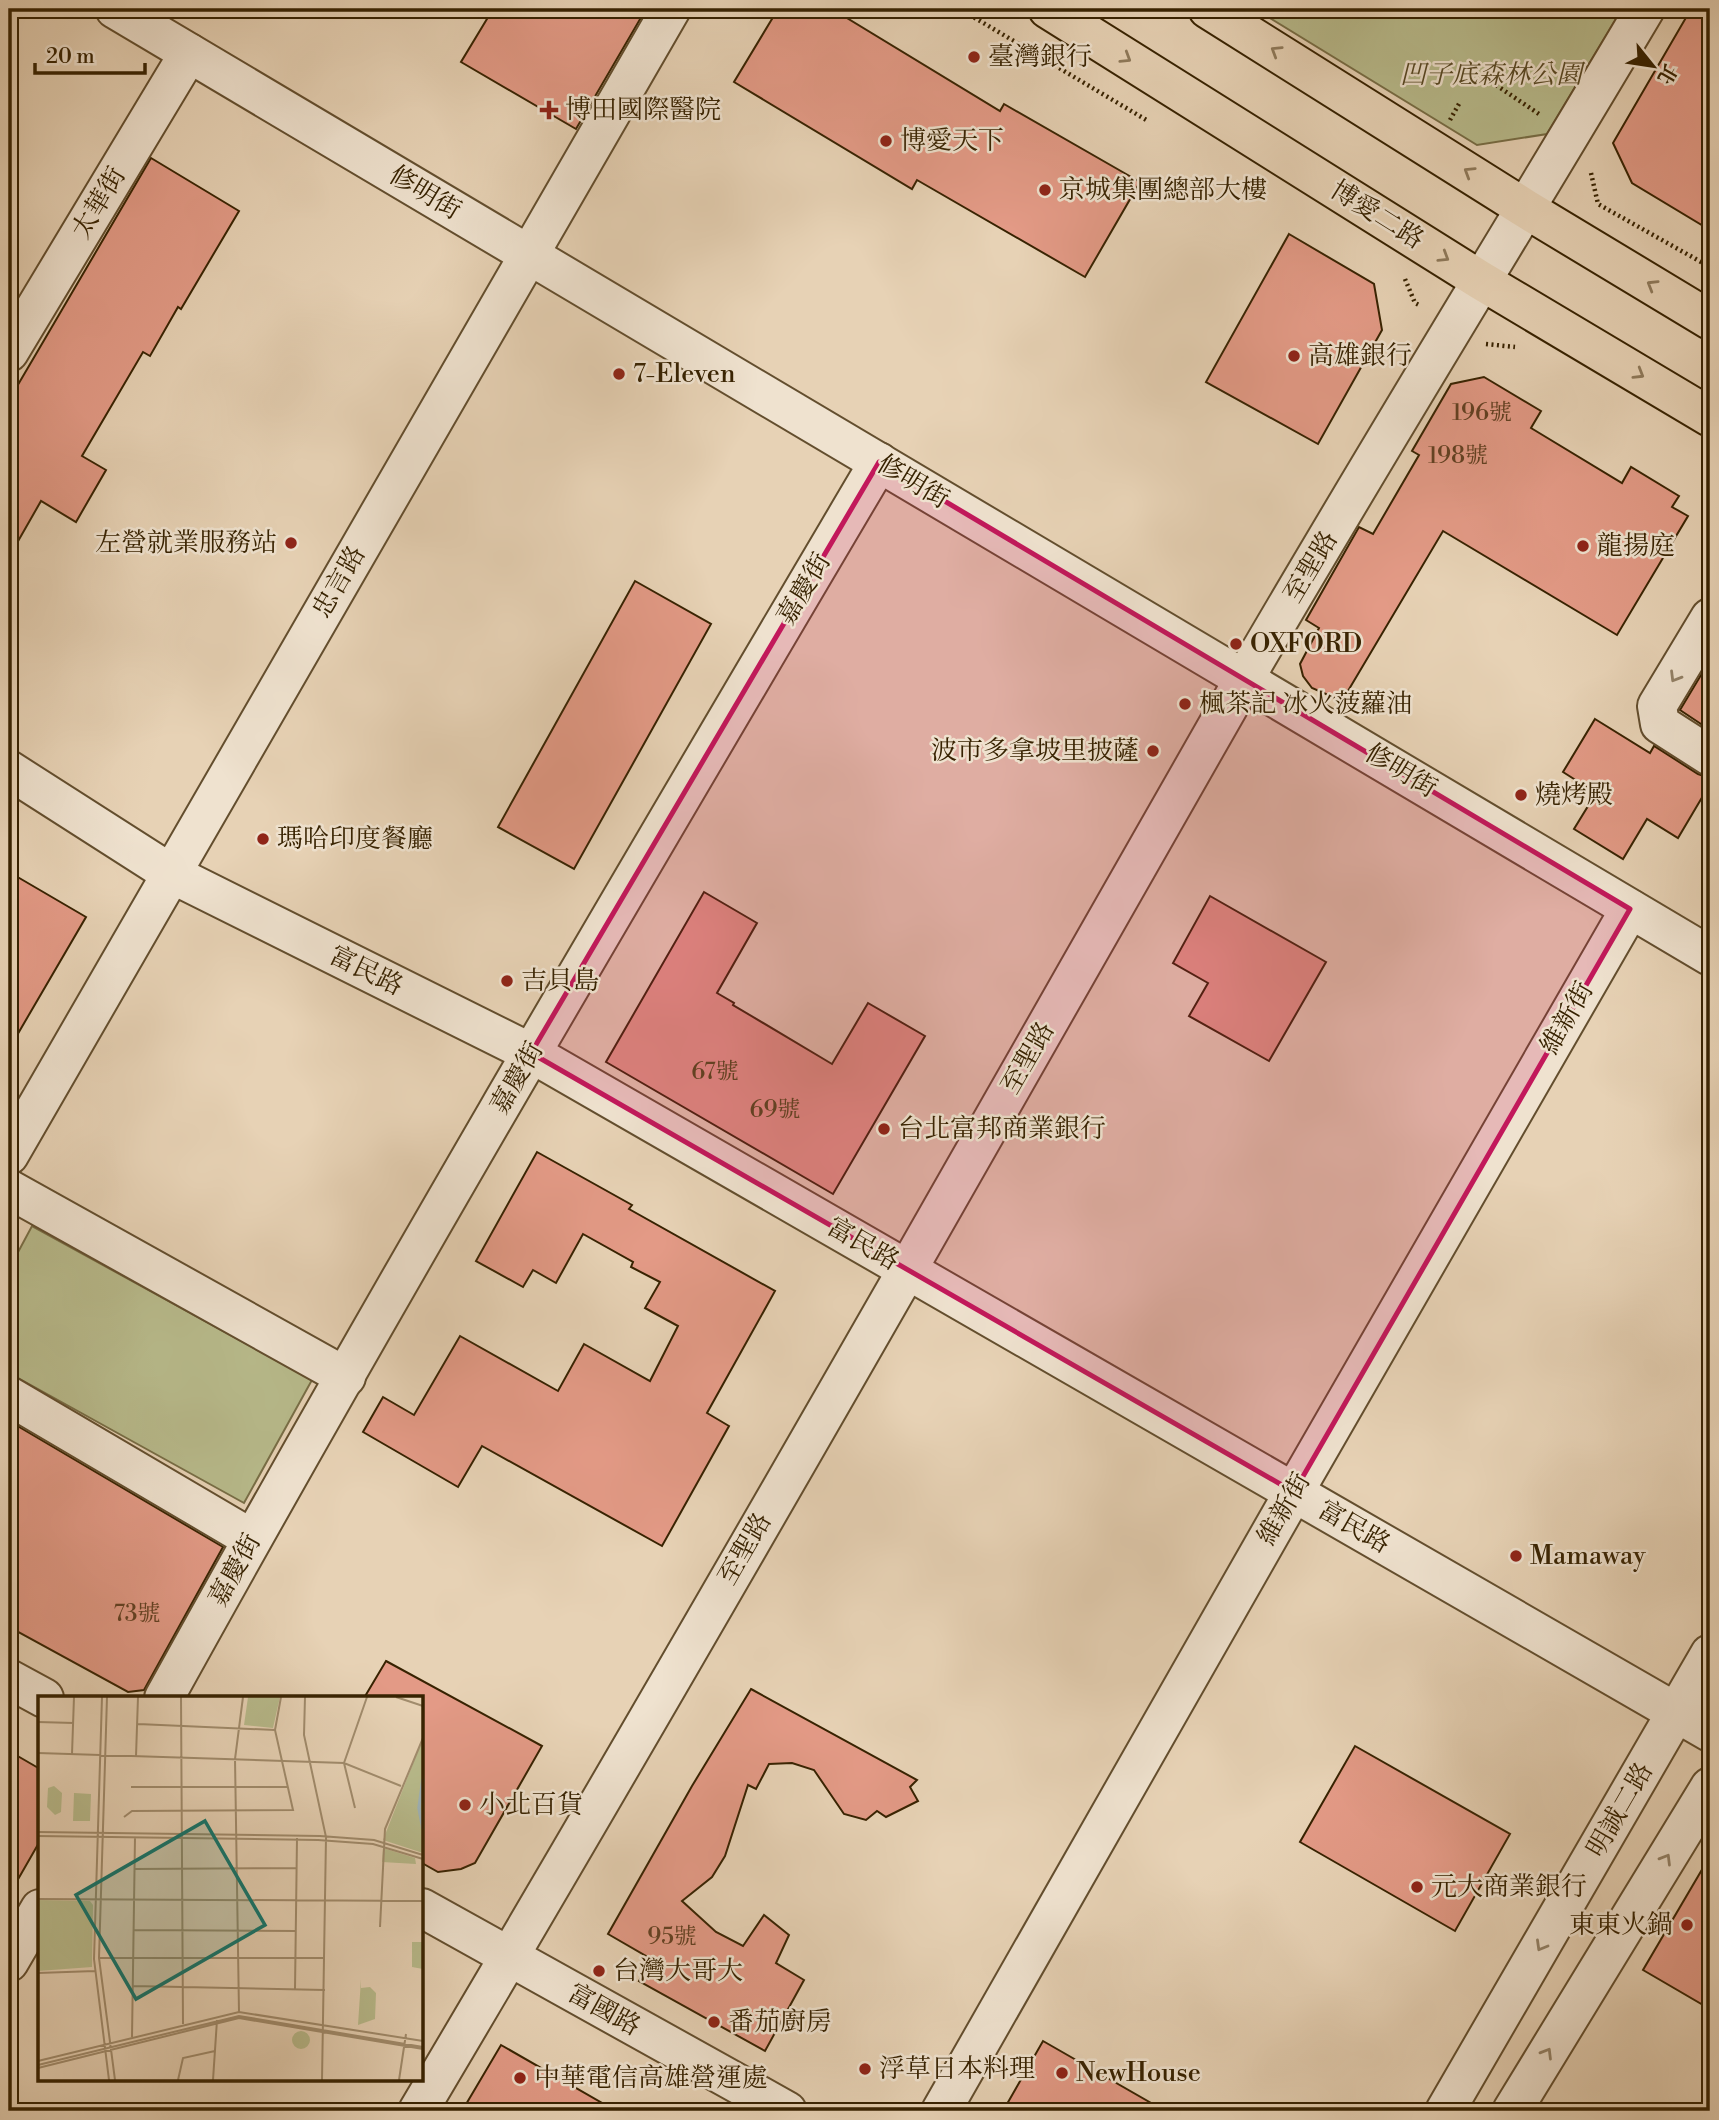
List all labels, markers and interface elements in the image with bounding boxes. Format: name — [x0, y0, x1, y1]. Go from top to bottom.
scale bar — [35, 32, 145, 76]
north arrow — [1618, 32, 1688, 102]
place label: 臺灣銀行 — [988, 41, 1092, 73]
text: 20 m — [46, 44, 95, 70]
one-way arrow — [1271, 47, 1284, 60]
marker: 臺灣銀行 — [966, 49, 982, 65]
one-way arrow — [1119, 50, 1132, 63]
park label: 凹子底森林公園 — [1400, 59, 1586, 91]
text: 北 — [1652, 60, 1682, 88]
place label: 博田國際醫院 — [565, 94, 721, 126]
marker: 博田國際醫院 — [539, 100, 559, 120]
place label: 博愛天下 — [900, 125, 1004, 157]
marker: 博愛天下 — [878, 133, 894, 149]
street label: 修明街 — [383, 159, 467, 227]
street label: 太華街 — [65, 161, 133, 245]
one-way arrow — [1463, 168, 1476, 181]
place label: 京城集團總部大樓 — [1059, 174, 1267, 206]
street label: 博愛二路 — [1324, 174, 1430, 256]
marker: 京城集團總部大樓 — [1037, 182, 1053, 198]
one-way arrow — [1436, 248, 1449, 261]
one-way arrow — [1646, 280, 1659, 293]
place label: 高雄銀行 — [1308, 340, 1412, 372]
marker: 高雄銀行 — [1286, 348, 1302, 364]
place label: 7-Eleven — [633, 358, 735, 390]
marker: 7-Eleven — [611, 366, 627, 382]
one-way arrow — [1631, 366, 1644, 379]
house number: 196號 — [1452, 399, 1512, 427]
house number: 198號 — [1428, 442, 1488, 470]
street label: 修明街 — [871, 448, 955, 516]
street label: 至聖路 — [1277, 525, 1345, 609]
place label: 左營就業服務站 — [95, 527, 277, 559]
place label: 龍揚庭 — [1597, 530, 1675, 562]
marker: 左營就業服務站 — [283, 535, 299, 551]
marker: 龍揚庭 — [1575, 538, 1591, 554]
street label: 忠言路 — [306, 540, 372, 624]
street label: 嘉慶街 — [770, 547, 838, 631]
place label: OXFORD — [1250, 628, 1362, 660]
marker: OXFORD — [1228, 636, 1244, 652]
one-way arrow — [1670, 669, 1683, 682]
place label: 楓茶記 冰火菠蘿油 — [1199, 688, 1412, 720]
marker: 楓茶記 冰火菠蘿油 — [1177, 696, 1193, 712]
place label: 波市多拿坡里披薩 — [931, 735, 1139, 767]
street label: 修明街 — [1359, 737, 1443, 805]
marker: 波市多拿坡里披薩 — [1145, 743, 1161, 759]
place label: 燒烤殿 — [1535, 779, 1613, 811]
marker: 燒烤殿 — [1513, 787, 1529, 803]
place label: 瑪哈印度餐廳 — [277, 823, 433, 855]
marker: 瑪哈印度餐廳 — [255, 831, 271, 847]
street label: 富民路 — [324, 940, 408, 1002]
place label: 吉貝島 — [521, 965, 599, 997]
marker: 吉貝島 — [499, 973, 515, 989]
street label: 維新街 — [1534, 976, 1600, 1060]
street label: 至聖路 — [995, 1016, 1061, 1100]
street label: 嘉慶街 — [484, 1036, 550, 1120]
house number: 67號 — [691, 1058, 739, 1086]
house number: 69號 — [750, 1096, 800, 1124]
place label: 台北富邦商業銀行 — [898, 1113, 1106, 1145]
marker: 台北富邦商業銀行 — [876, 1121, 892, 1137]
street label: 富民路 — [821, 1211, 905, 1277]
street label: 維新街 — [1251, 1467, 1317, 1551]
street label: 富民路 — [1312, 1494, 1396, 1560]
street label: 至聖路 — [712, 1507, 778, 1591]
street label: 嘉慶街 — [202, 1528, 268, 1612]
place label: Mamaway — [1530, 1540, 1646, 1572]
marker: Mamaway — [1508, 1548, 1524, 1564]
house number: 73號 — [113, 1600, 161, 1628]
inset map — [38, 1696, 424, 2082]
street label: 明誠二路 — [1580, 1757, 1660, 1863]
place label: 小北百貨 — [479, 1789, 583, 1821]
marker: 小北百貨 — [457, 1797, 473, 1813]
one-way arrow — [1658, 1853, 1671, 1866]
place label: 元大商業銀行 — [1431, 1871, 1587, 1903]
marker: 元大商業銀行 — [1409, 1879, 1425, 1895]
place label: 東東火鍋 — [1569, 1909, 1673, 1941]
marker: 東東火鍋 — [1679, 1917, 1695, 1933]
house number: 95號 — [647, 1923, 697, 1951]
one-way arrow — [1536, 1939, 1549, 1952]
place label: 台灣大哥大 — [613, 1955, 743, 1987]
marker: 台灣大哥大 — [591, 1963, 607, 1979]
street label: 富國路 — [562, 1977, 646, 2043]
place label: 番茄廚房 — [728, 2006, 832, 2038]
marker: 番茄廚房 — [706, 2014, 722, 2030]
one-way arrow — [1539, 2048, 1552, 2061]
place label: 浮草日本料理 — [879, 2053, 1035, 2085]
place label: NewHouse — [1076, 2057, 1201, 2089]
marker: 浮草日本料理 — [857, 2061, 873, 2077]
place label: 中華電信高雄營運處 — [534, 2062, 768, 2094]
marker: NewHouse — [1054, 2065, 1070, 2081]
marker: 中華電信高雄營運處 — [512, 2070, 528, 2086]

